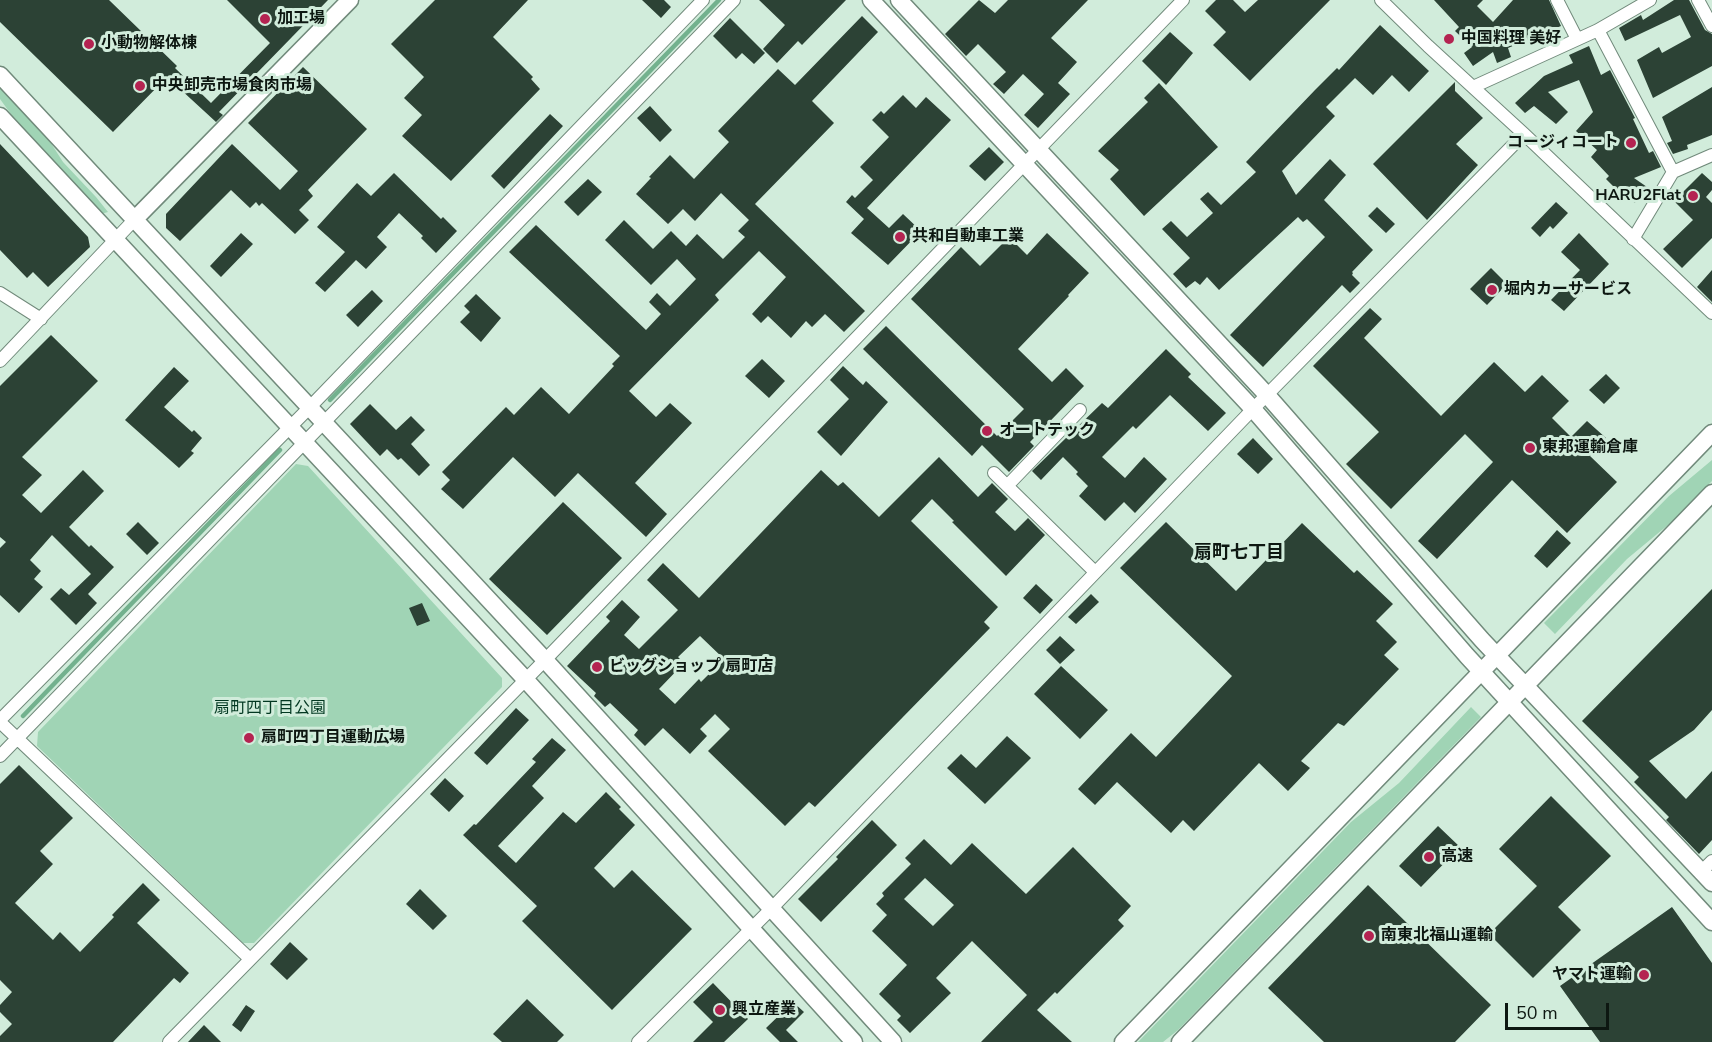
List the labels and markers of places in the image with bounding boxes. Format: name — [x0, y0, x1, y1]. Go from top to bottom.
place label: 加工場 — [277, 9, 325, 29]
marker: 加工場 — [258, 12, 272, 26]
place label: 中国料理 美好 — [1461, 29, 1561, 49]
marker: 中国料理 美好 — [1442, 32, 1456, 46]
place label: 小動物解体棟 — [101, 34, 197, 54]
marker: 小動物解体棟 — [82, 37, 96, 51]
place label: 中央卸売市場食肉市場 — [152, 76, 312, 96]
marker: 中央卸売市場食肉市場 — [133, 79, 147, 93]
place label: コージィコート — [1507, 133, 1619, 153]
marker: コージィコート — [1624, 136, 1638, 150]
place label: HARU2Flat — [1595, 186, 1681, 206]
marker: HARU2Flat — [1686, 189, 1700, 203]
place label: 共和自動車工業 — [912, 227, 1024, 247]
marker: 共和自動車工業 — [893, 230, 907, 244]
place label: 堀内カーサービス — [1504, 280, 1632, 300]
marker: 堀内カーサービス — [1485, 283, 1499, 297]
place label: オートテック — [999, 421, 1095, 441]
marker: オートテック — [980, 424, 994, 438]
place label: 東邦運輸倉庫 — [1542, 438, 1638, 458]
marker: 東邦運輸倉庫 — [1523, 441, 1537, 455]
place label: ビッグショップ 扇町店 — [609, 657, 773, 677]
marker: ビッグショップ 扇町店 — [590, 660, 604, 674]
place label: 扇町四丁目運動広場 — [261, 728, 405, 748]
marker: 扇町四丁目運動広場 — [242, 731, 256, 745]
place label: 高速 — [1441, 847, 1473, 867]
marker: 高速 — [1422, 850, 1436, 864]
place label: 南東北福山運輸 — [1381, 926, 1493, 946]
marker: 南東北福山運輸 — [1362, 929, 1376, 943]
place label: ヤマト運輸 — [1552, 965, 1632, 985]
marker: ヤマト運輸 — [1637, 968, 1651, 982]
place label: 興立産業 — [732, 1000, 796, 1020]
marker: 興立産業 — [713, 1003, 727, 1017]

